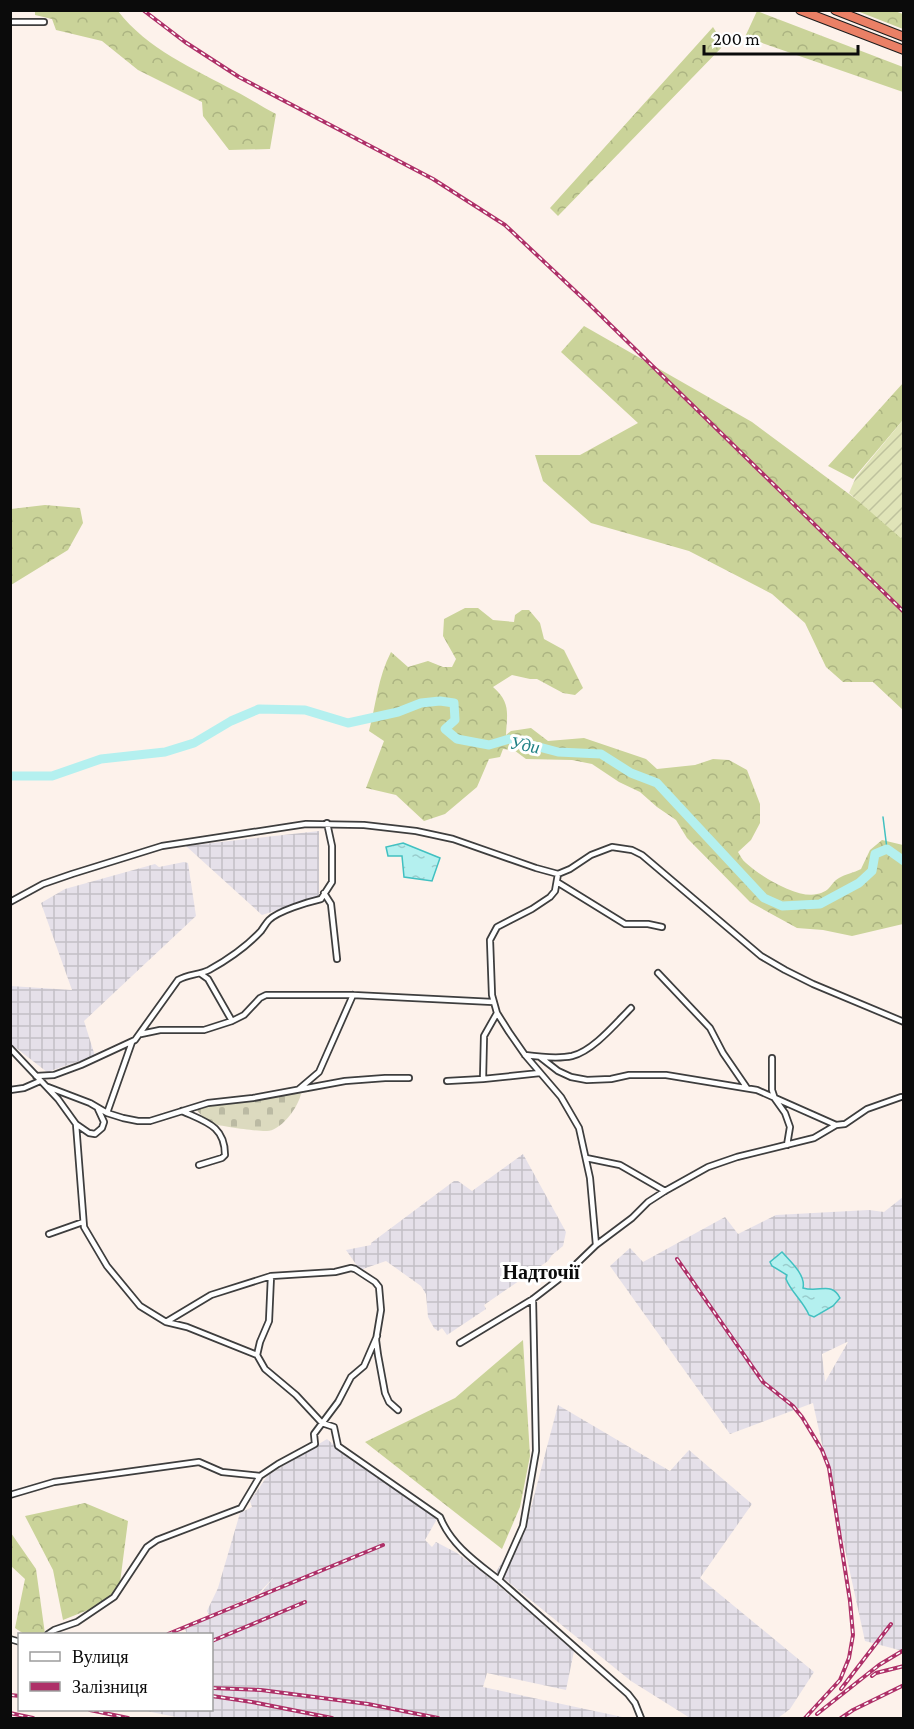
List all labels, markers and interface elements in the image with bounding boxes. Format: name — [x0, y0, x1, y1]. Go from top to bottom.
scale bar — [704, 18, 858, 56]
text: 200 m — [713, 29, 760, 49]
water label: Уди — [508, 733, 542, 757]
district label: Надточії — [502, 1261, 580, 1283]
legend — [18, 1633, 213, 1711]
text: Вулиця — [72, 1647, 129, 1667]
text: Залізниця — [72, 1677, 147, 1697]

